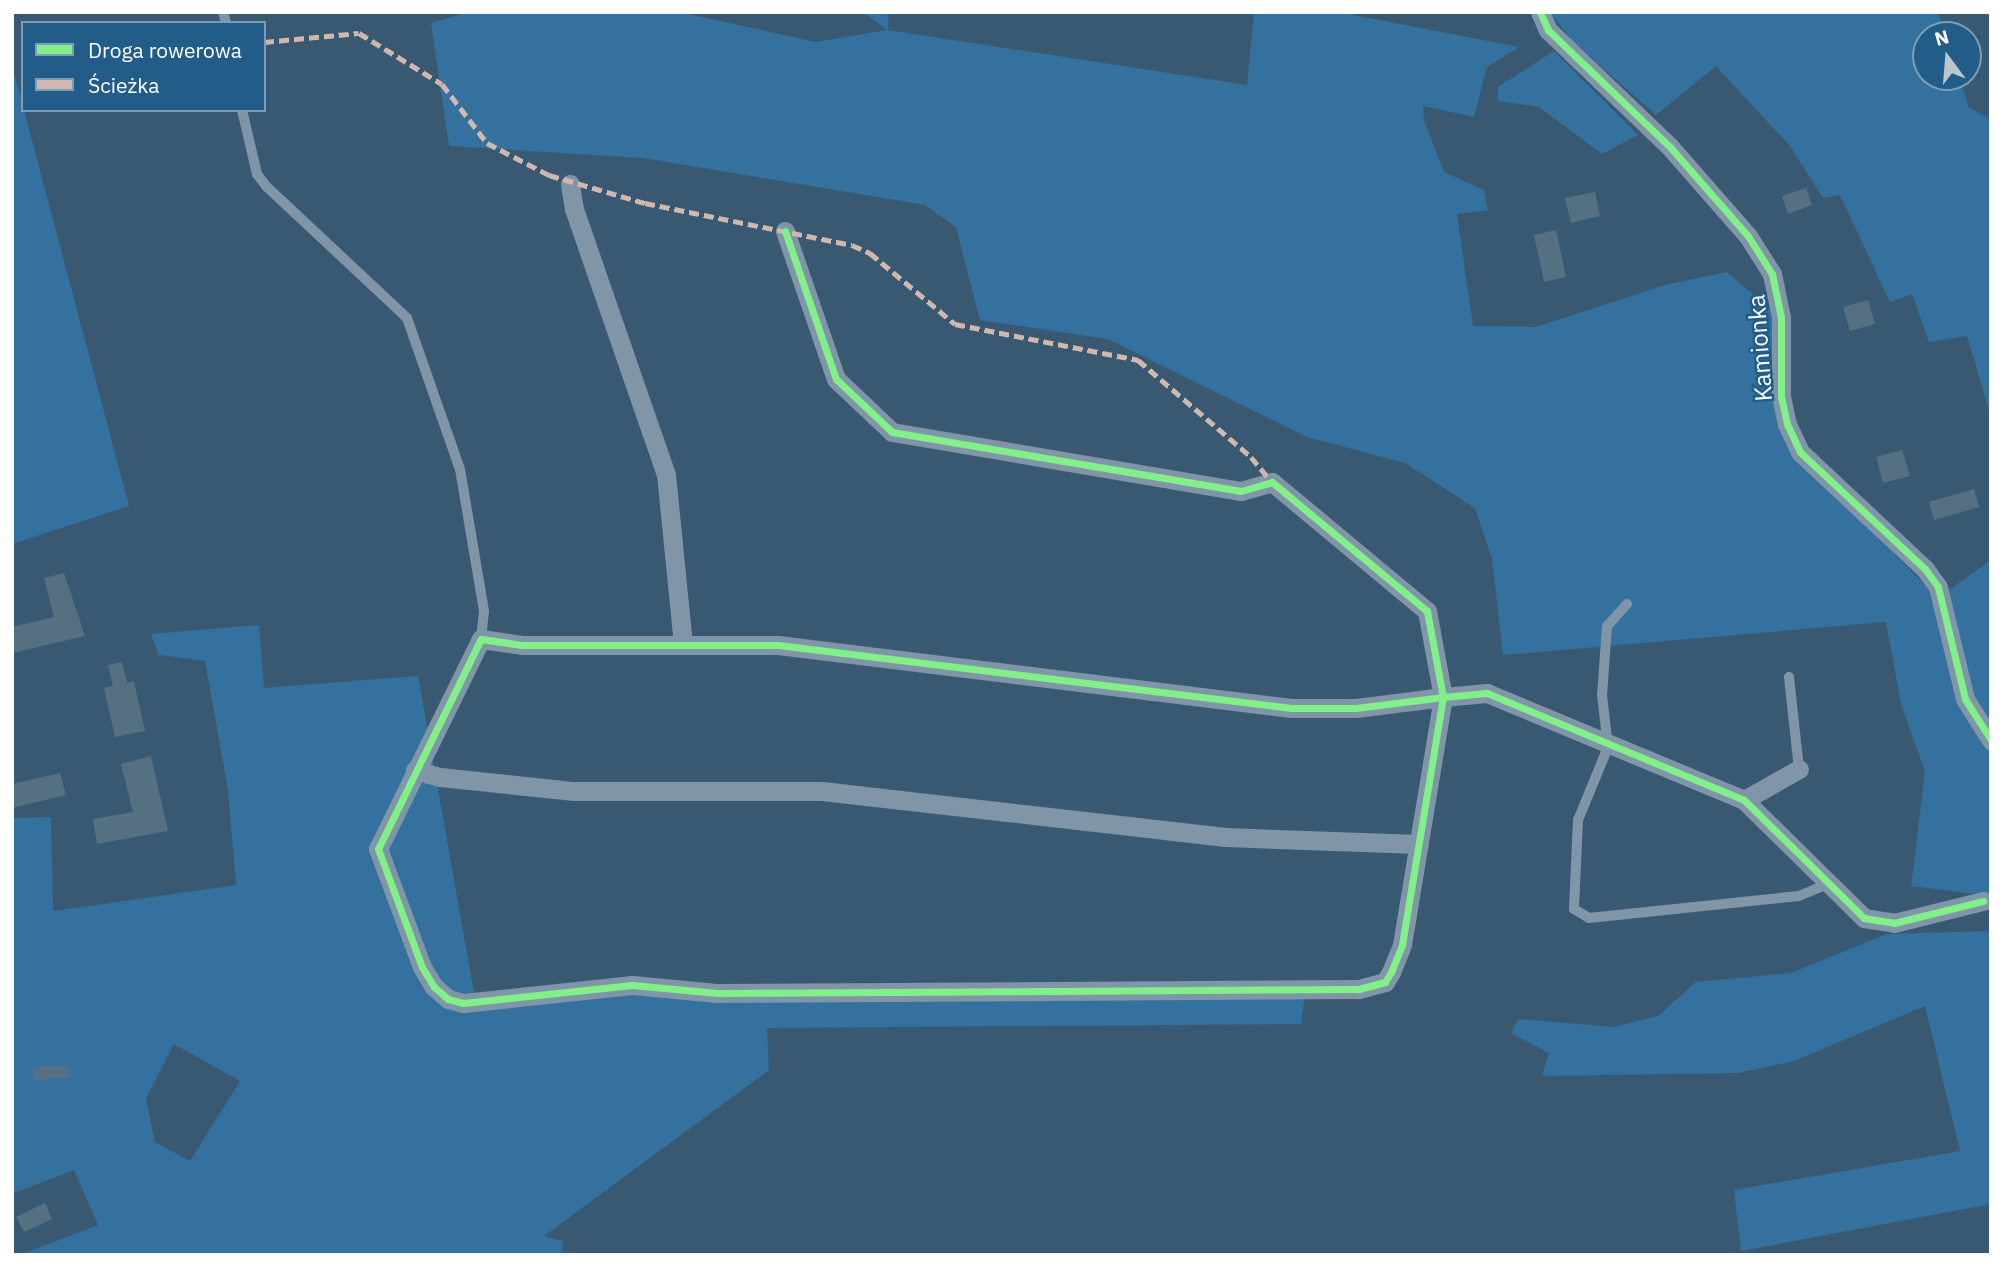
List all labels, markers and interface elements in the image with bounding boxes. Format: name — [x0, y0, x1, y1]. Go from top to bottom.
legend — [21, 21, 266, 112]
north arrow — [1912, 21, 1982, 91]
text: N — [1932, 24, 1952, 51]
text: Droga rowerowa — [88, 36, 242, 64]
text: Ścieżka — [88, 71, 159, 99]
street label: Kamionka — [1742, 294, 1778, 402]

